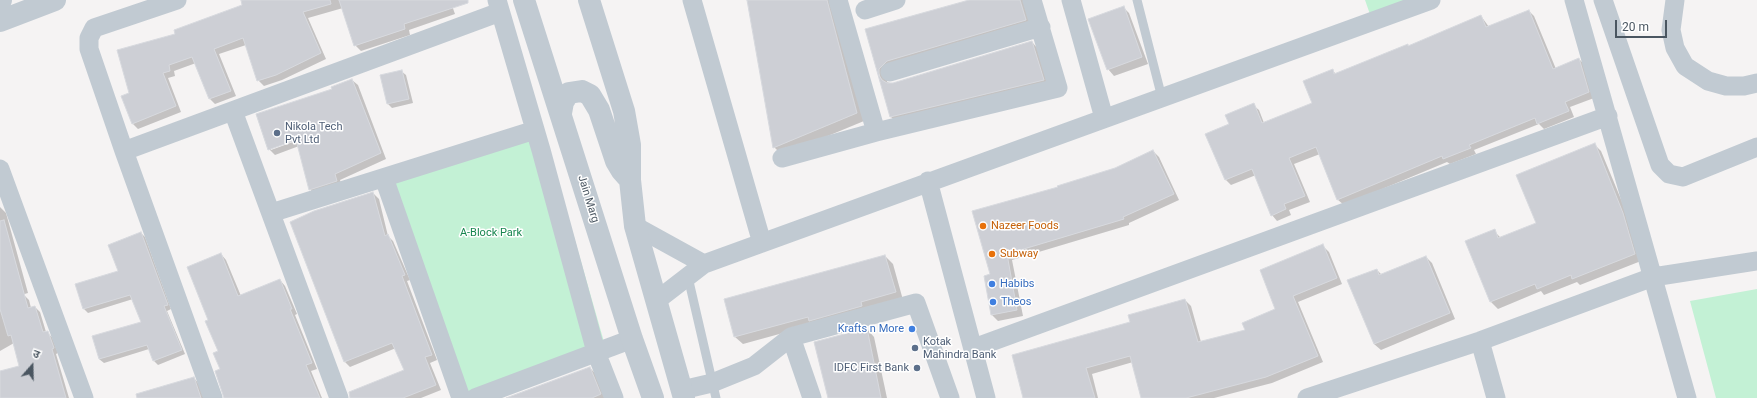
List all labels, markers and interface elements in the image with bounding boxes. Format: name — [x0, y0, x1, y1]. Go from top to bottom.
scale bar — [1617, 12, 1669, 38]
text: 20 m — [1622, 20, 1649, 34]
place label: Nikola Tech Pvt Ltd — [285, 120, 342, 146]
marker: Nikola Tech Pvt Ltd — [272, 128, 282, 138]
street label: Jain Marg — [575, 174, 601, 224]
place label: Nazeer Foods — [991, 219, 1059, 233]
marker: Nazeer Foods — [978, 221, 988, 231]
park label: A-Block Park — [460, 226, 522, 240]
place label: Subway — [1000, 247, 1038, 261]
marker: Subway — [987, 249, 997, 259]
place label: Habibs — [1000, 277, 1035, 291]
marker: Habibs — [987, 279, 997, 289]
place label: Theos — [1001, 295, 1031, 309]
marker: Theos — [988, 297, 998, 307]
place label: Krafts n More — [838, 322, 904, 336]
marker: Krafts n More — [907, 324, 917, 334]
place label: Kotak Mahindra Bank — [923, 335, 996, 361]
marker: Kotak Mahindra Bank — [910, 343, 920, 353]
north arrow — [12, 346, 52, 386]
text: उ — [31, 347, 42, 361]
place label: IDFC First Bank — [834, 361, 909, 375]
marker: IDFC First Bank — [912, 363, 922, 373]

